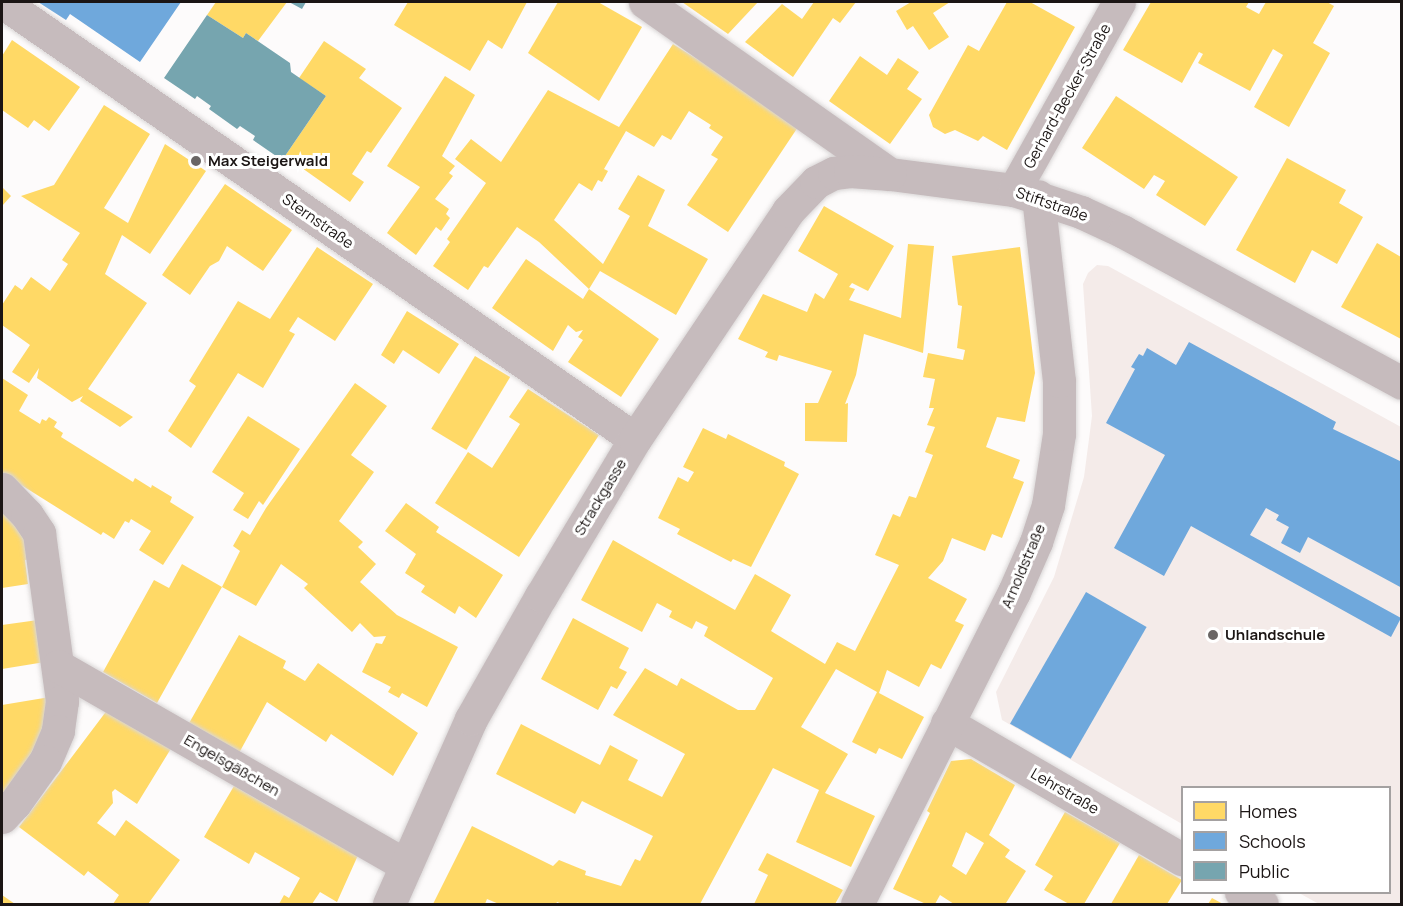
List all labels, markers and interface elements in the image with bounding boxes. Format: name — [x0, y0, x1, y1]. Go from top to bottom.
street label: Gerhard-Becker-Straße — [1020, 20, 1114, 172]
place label: Max Steigerwald — [208, 152, 328, 170]
marker: Max Steigerwald — [189, 154, 203, 168]
street label: Stiftstraße — [1014, 183, 1090, 225]
street label: Sternstraße — [279, 190, 357, 252]
street label: Strackgasse — [570, 455, 630, 539]
street label: Arnoldstraße — [997, 521, 1049, 611]
place label: Uhlandschule — [1225, 626, 1325, 644]
marker: Uhlandschule — [1206, 628, 1220, 642]
street label: Engelsgäßchen — [181, 730, 283, 800]
street label: Lehrstraße — [1028, 764, 1102, 818]
legend — [1181, 786, 1391, 894]
text: Homes — [1239, 799, 1297, 823]
text: Schools — [1239, 829, 1306, 853]
text: Public — [1239, 859, 1290, 883]

